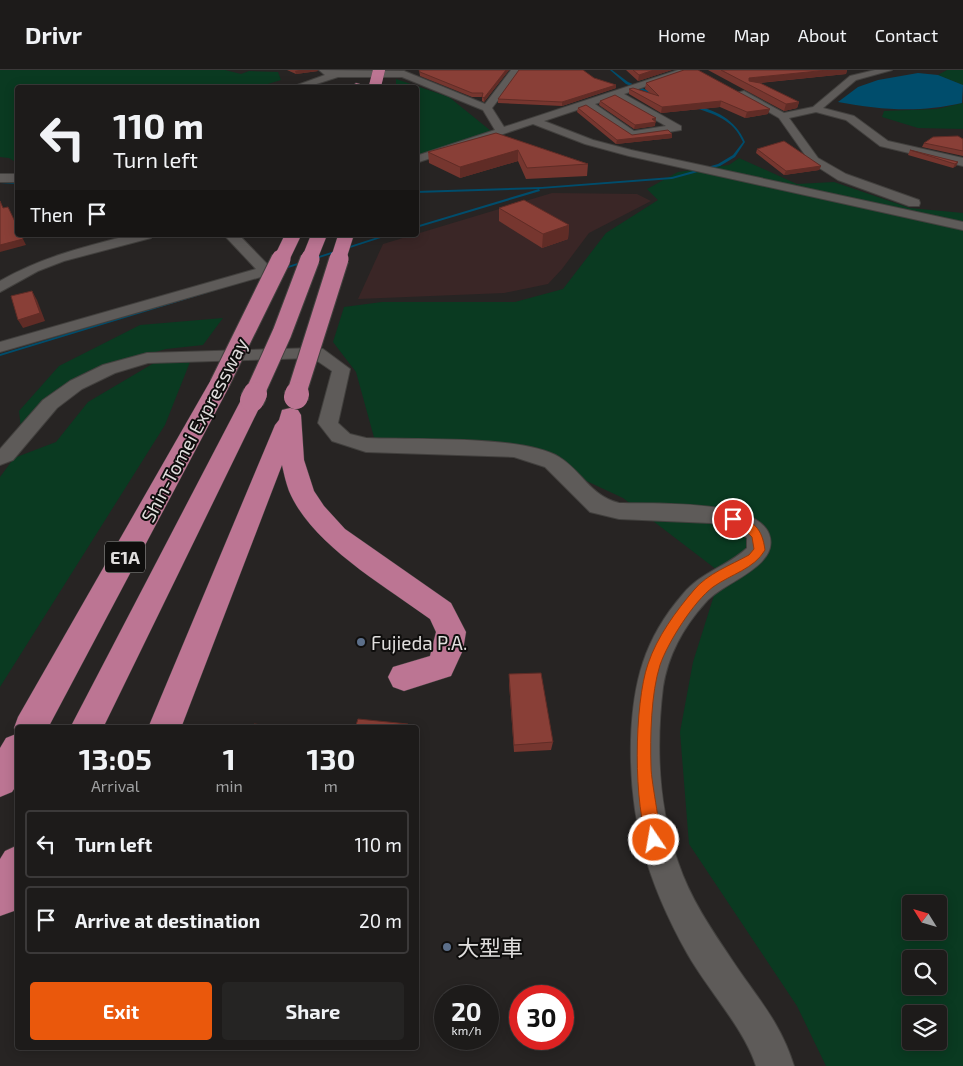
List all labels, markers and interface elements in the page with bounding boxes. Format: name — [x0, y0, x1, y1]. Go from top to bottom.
text: Drivr — [25, 20, 82, 49]
text: Home — [658, 24, 706, 46]
text: Map — [734, 24, 770, 46]
text: About — [798, 24, 847, 46]
text: Contact — [875, 24, 938, 46]
text: 110 m — [113, 104, 204, 146]
icon: left — [30, 105, 95, 170]
text: Turn left — [113, 146, 198, 172]
icon: arrive — [83, 200, 111, 228]
text: Then — [30, 203, 73, 226]
street label: Shin-Tomei Expressway — [136, 334, 252, 526]
pin — [712, 498, 754, 540]
icon: arrive — [719, 505, 747, 533]
road number: E1A — [105, 542, 145, 572]
place label: Fujieda P.A. — [371, 631, 467, 654]
marker: Fujieda P.A. — [355, 636, 367, 648]
text: 13:05 — [79, 740, 152, 776]
text: 1 — [223, 740, 236, 776]
text: 130 — [306, 740, 355, 776]
text: Arrival — [91, 776, 140, 795]
text: min — [215, 776, 243, 795]
text: m — [324, 776, 338, 795]
position arrow — [627, 813, 679, 865]
icon: left — [32, 830, 60, 858]
text: Turn left — [75, 833, 152, 856]
text: 110 m — [355, 833, 402, 856]
north arrow — [902, 895, 948, 940]
map controls — [902, 895, 947, 1050]
icon: arrive — [32, 906, 60, 934]
text: Arrive at destination — [75, 909, 260, 932]
text: 20 m — [359, 909, 402, 932]
place label: 大型車 — [457, 934, 523, 960]
marker: 大型車 — [441, 941, 453, 953]
button: search — [902, 950, 947, 995]
button: Exit — [30, 982, 212, 1040]
button: Share — [222, 982, 404, 1040]
speed limit sign: 30 — [509, 985, 574, 1050]
text: 20 — [451, 996, 482, 1026]
button: layers — [902, 1005, 947, 1050]
text: km/h — [452, 1023, 481, 1037]

